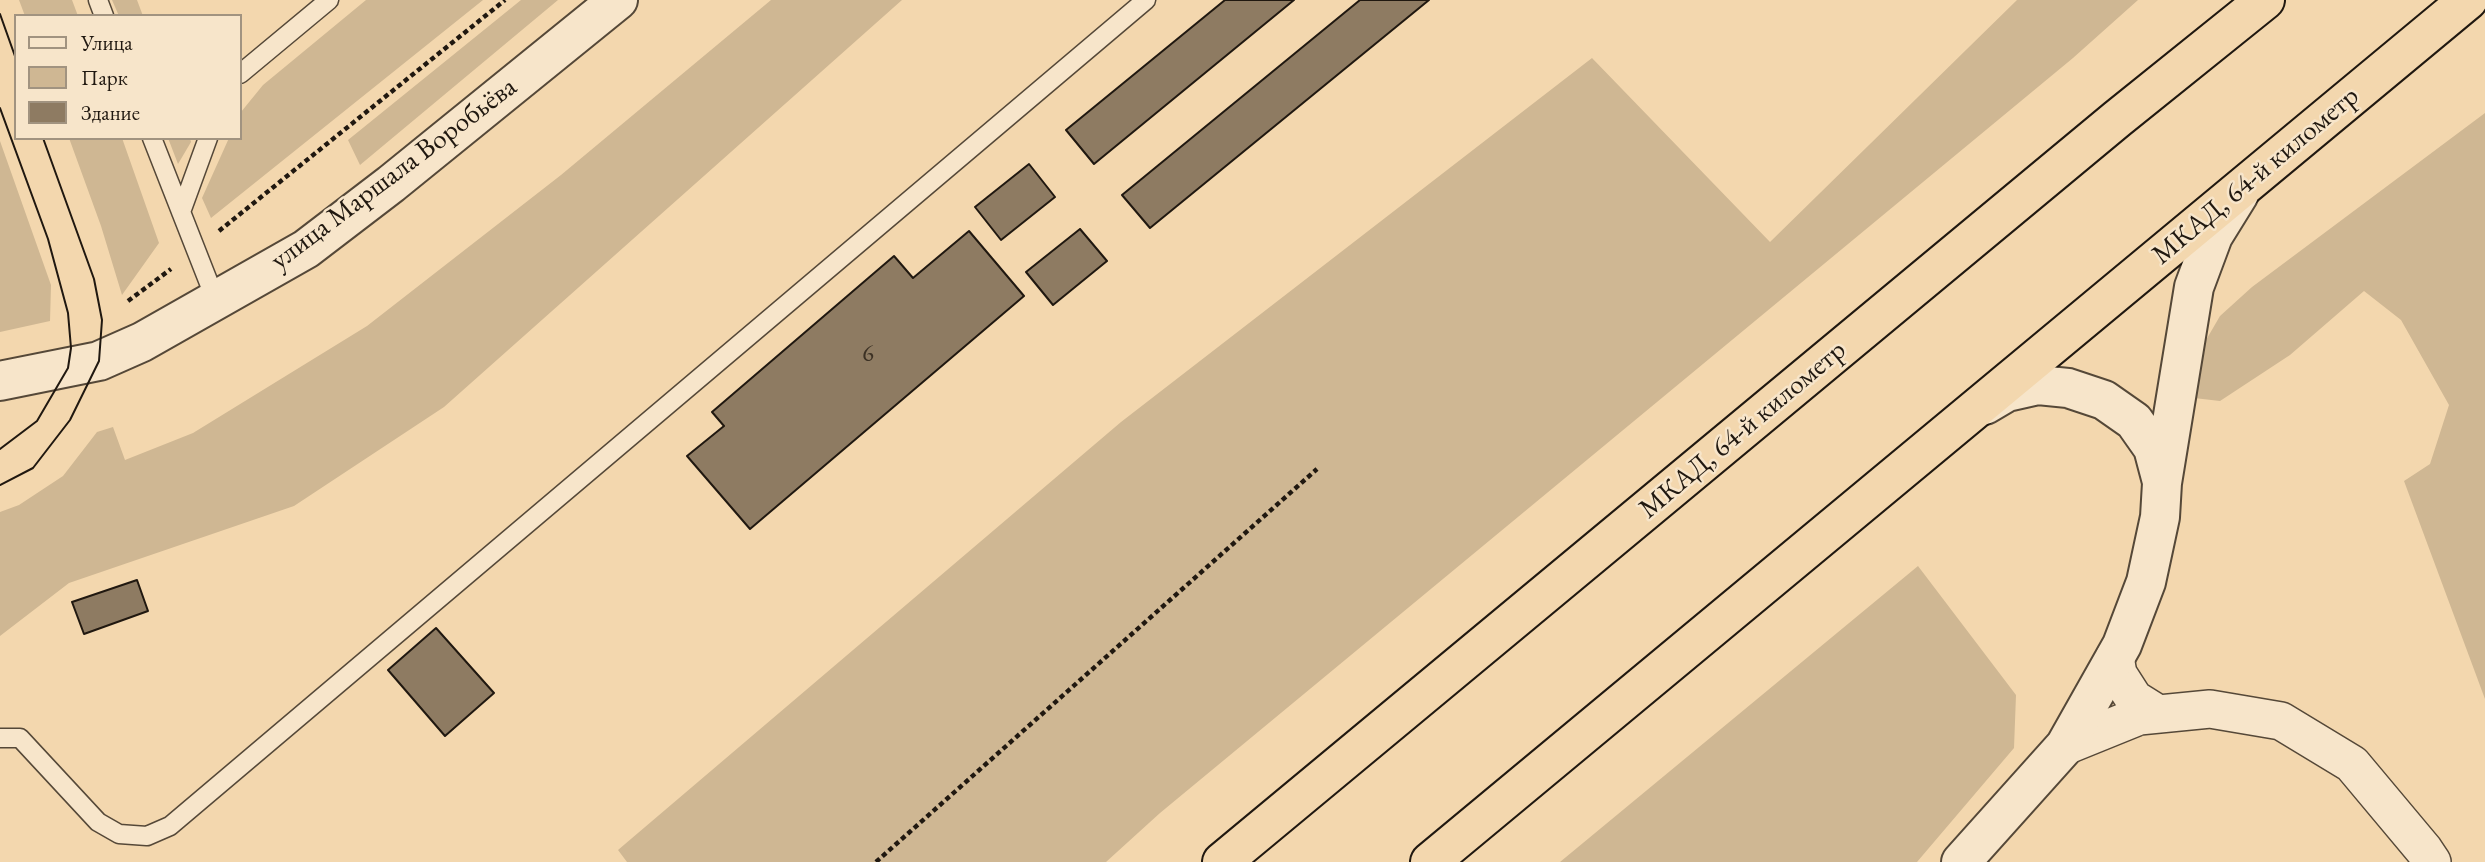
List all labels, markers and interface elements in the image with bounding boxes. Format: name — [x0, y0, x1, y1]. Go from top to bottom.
legend — [14, 14, 242, 140]
text: Улица — [81, 29, 133, 56]
text: Парк — [81, 64, 128, 91]
street label: улица Маршала Воробьёва — [264, 71, 524, 277]
street label: МКАД, 64-й километр — [2146, 80, 2366, 272]
text: Здание — [81, 99, 140, 126]
street label: МКАД, 64-й километр — [1633, 334, 1853, 526]
house number: 6 — [862, 340, 874, 368]

